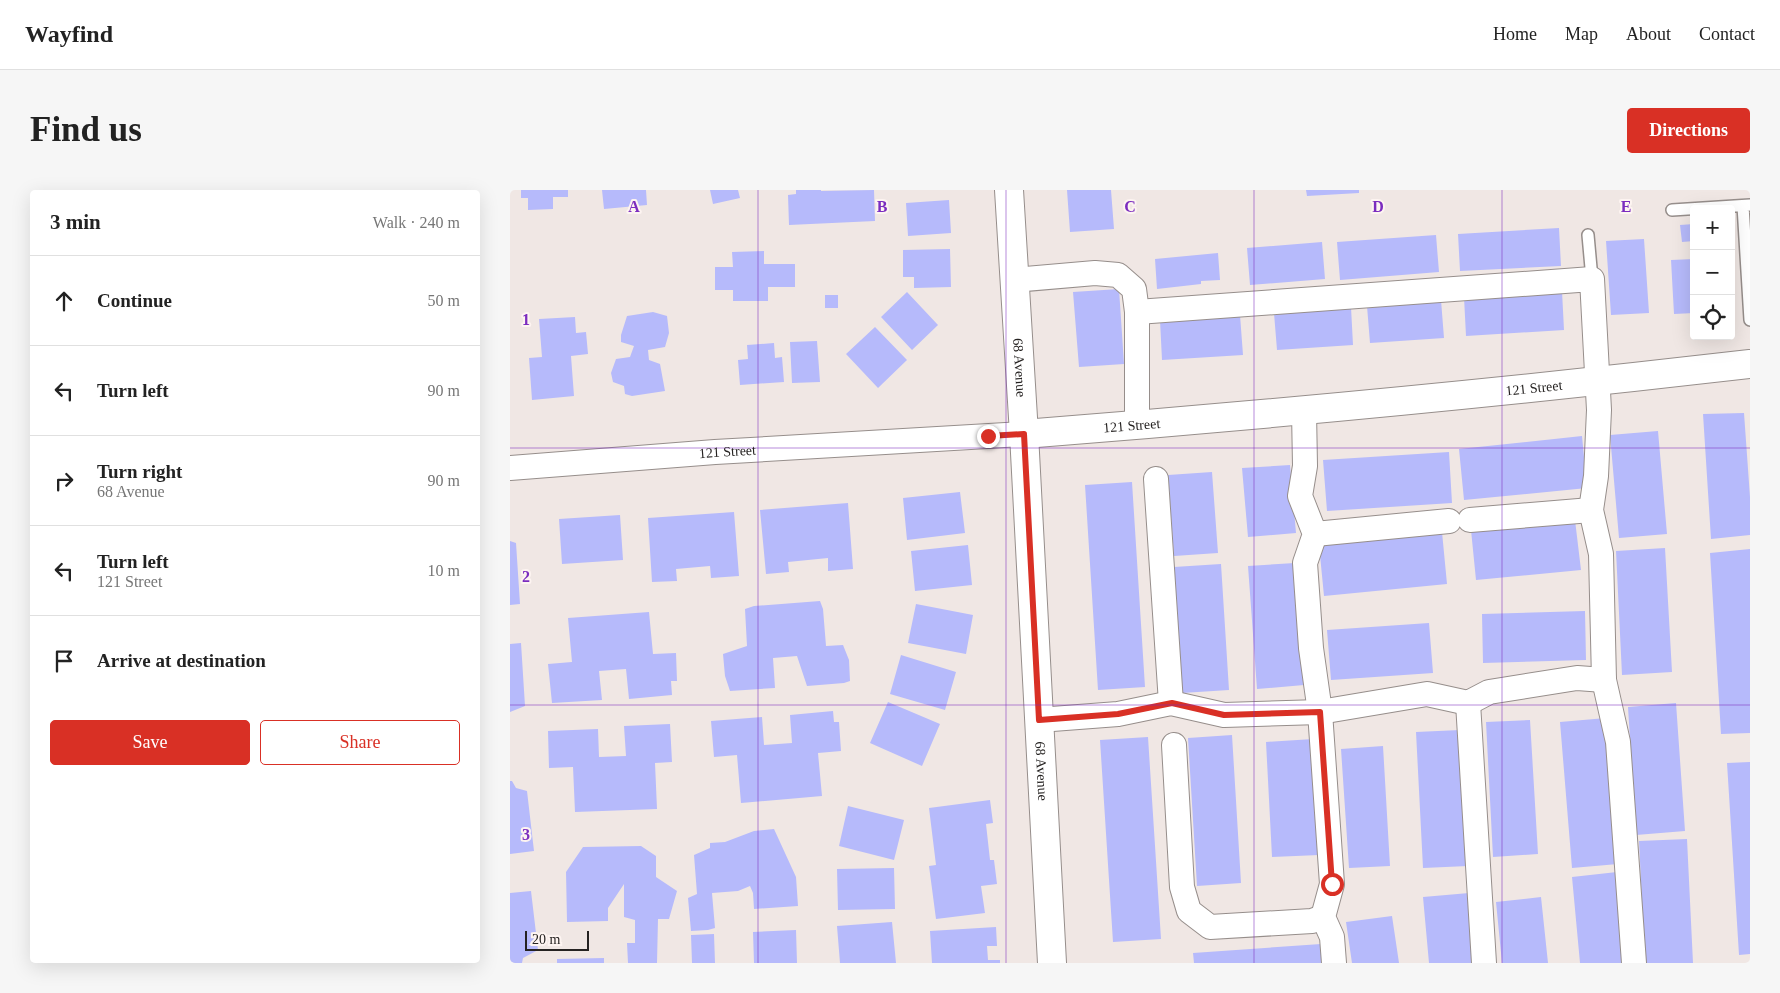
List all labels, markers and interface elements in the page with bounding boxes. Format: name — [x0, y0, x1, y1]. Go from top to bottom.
text: Wayfind — [25, 21, 113, 47]
text: Home — [1493, 24, 1537, 44]
text: Map — [1565, 24, 1598, 44]
text: About — [1626, 24, 1671, 44]
text: Contact — [1699, 24, 1755, 44]
button: Directions — [1627, 108, 1750, 153]
text: Find us — [30, 110, 142, 149]
text: A — [628, 198, 640, 215]
text: B — [877, 198, 888, 215]
text: C — [1124, 198, 1136, 215]
text: D — [1372, 198, 1384, 215]
text: E — [1621, 198, 1631, 215]
map controls — [1690, 205, 1735, 340]
button: + — [1690, 205, 1735, 250]
text: 3 min — [50, 210, 101, 234]
text: Walk · 240 m — [373, 214, 460, 231]
button: − — [1690, 250, 1735, 295]
icon: ahead — [50, 287, 78, 315]
text: Continue — [97, 290, 172, 311]
text: 50 m — [428, 292, 460, 309]
button: locate — [1690, 295, 1735, 340]
text: 1 — [522, 311, 530, 328]
street label: 68 Avenue — [1010, 338, 1029, 398]
icon: left — [50, 377, 78, 405]
street label: 121 Street — [1505, 378, 1563, 399]
text: Turn left — [97, 380, 169, 401]
text: 90 m — [428, 382, 460, 399]
street label: 121 Street — [1103, 416, 1161, 436]
route end — [977, 425, 1000, 448]
street label: 121 Street — [698, 443, 756, 461]
text: Turn right — [97, 461, 182, 482]
icon: right — [50, 467, 78, 495]
text: 90 m — [428, 472, 460, 489]
text: 68 Avenue — [97, 483, 165, 500]
text: Turn left — [97, 551, 169, 572]
icon: left — [50, 557, 78, 585]
text: 10 m — [428, 562, 460, 579]
text: 2 — [522, 568, 530, 585]
text: 121 Street — [97, 573, 162, 590]
icon: arrive — [50, 647, 78, 675]
text: Arrive at destination — [97, 650, 266, 671]
button: Save — [50, 720, 250, 765]
button: Share — [260, 720, 460, 765]
street label: 68 Avenue — [1032, 741, 1050, 801]
text: 3 — [522, 826, 530, 843]
route start — [1321, 873, 1344, 896]
scale bar — [525, 928, 589, 951]
text: 20 m — [532, 932, 560, 947]

